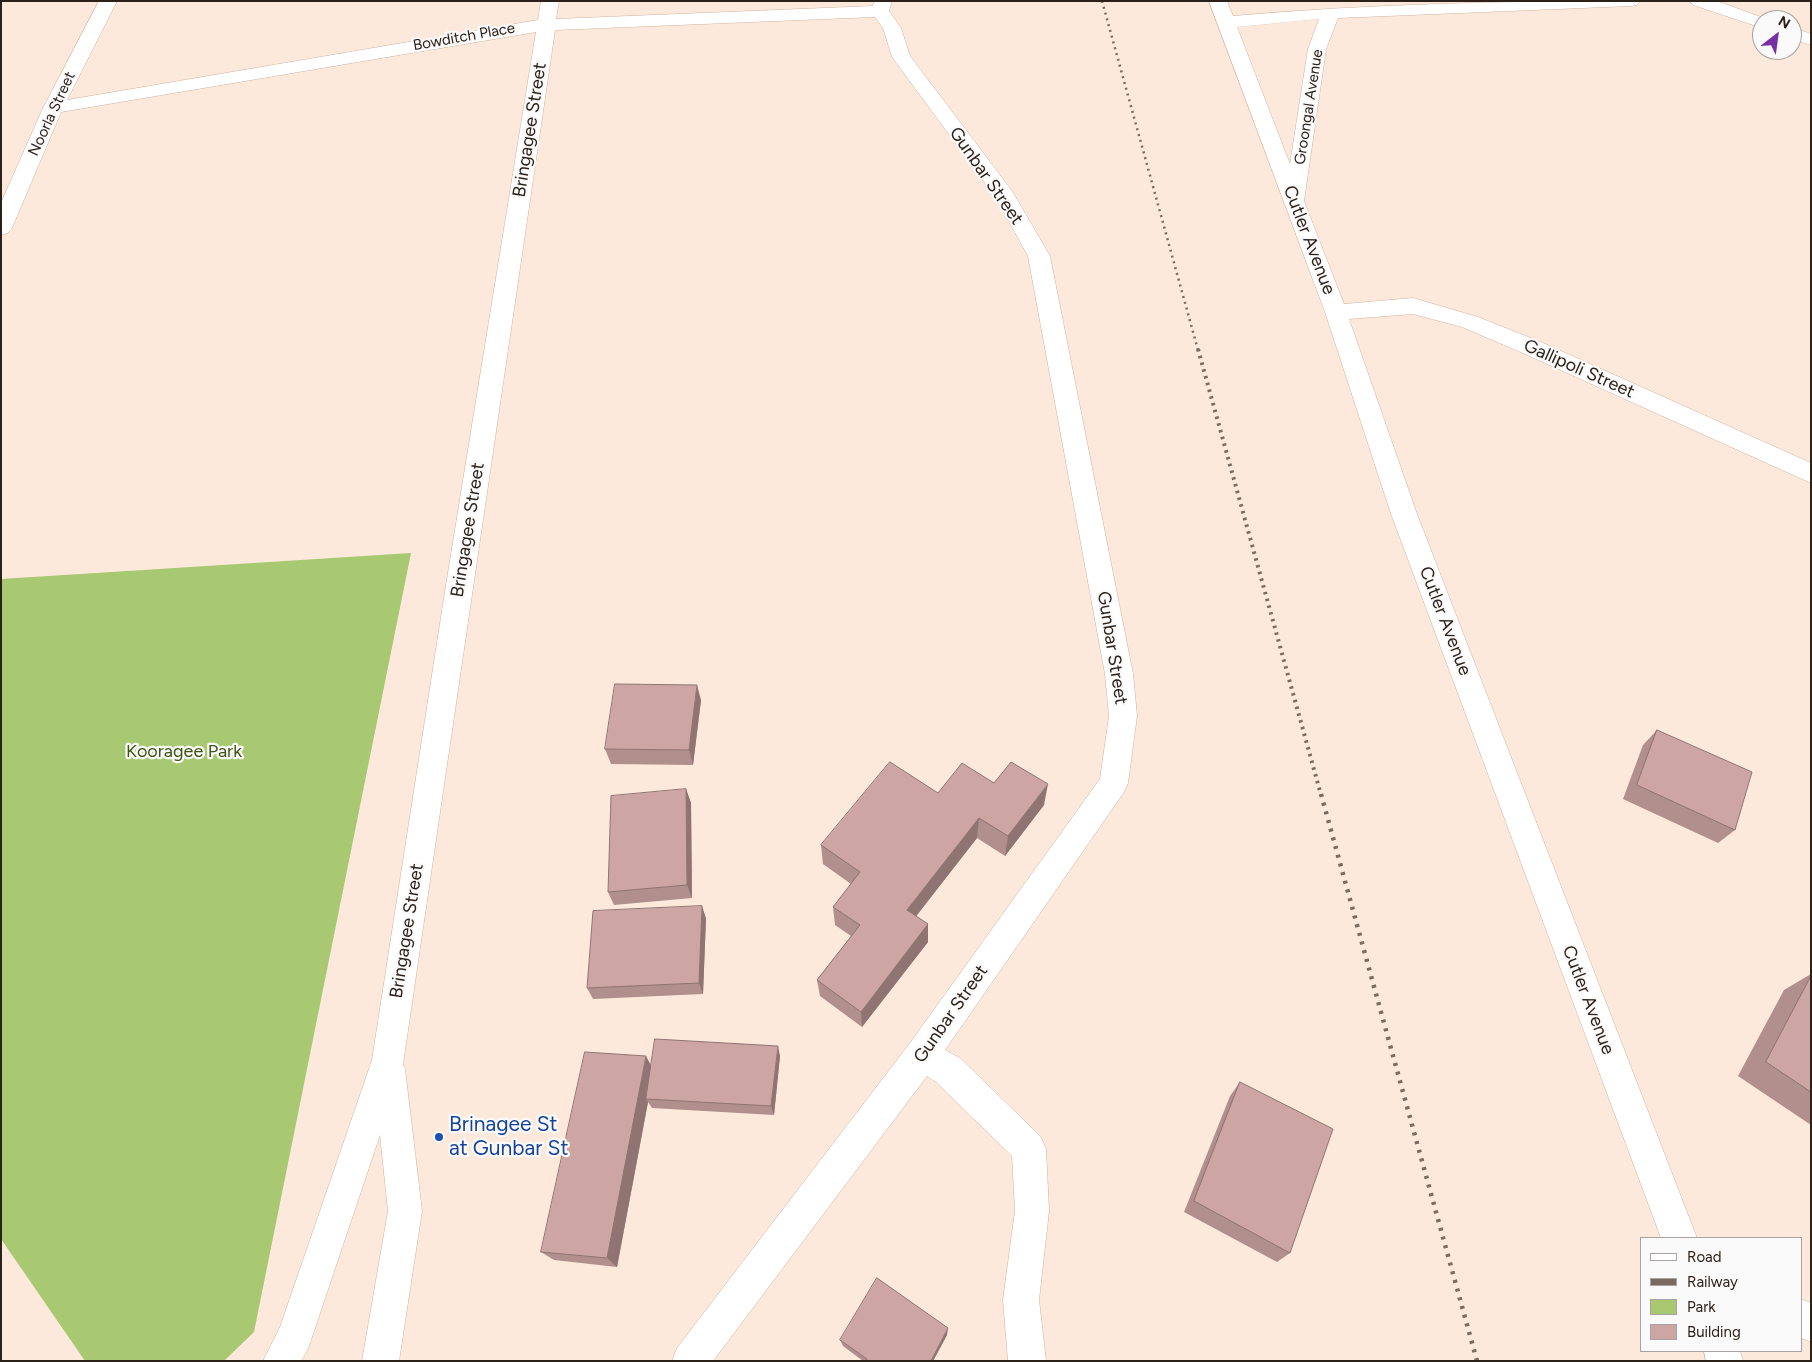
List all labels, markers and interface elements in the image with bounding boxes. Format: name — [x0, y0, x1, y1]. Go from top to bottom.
north arrow — [1752, 10, 1802, 60]
text: N — [1775, 12, 1793, 33]
street label: Bowditch Place — [412, 19, 516, 55]
street label: Groongal Avenue — [1291, 48, 1327, 166]
street label: Bringagee Street — [509, 61, 551, 199]
street label: Noorla Street — [25, 69, 79, 159]
street label: Gunbar Street — [944, 123, 1028, 229]
street label: Cutler Avenue — [1278, 182, 1340, 298]
street label: Gallipoli Street — [1520, 335, 1638, 403]
street label: Bringagee Street — [447, 461, 489, 599]
street label: Cutler Avenue — [1414, 563, 1476, 679]
street label: Gunbar Street — [1092, 590, 1132, 706]
park label: Kooragee Park — [126, 741, 242, 763]
street label: Bringagee Street — [386, 862, 428, 1000]
street label: Cutler Avenue — [1557, 942, 1619, 1058]
street label: Gunbar Street — [909, 961, 993, 1067]
place label: Brinagee St at Gunbar St — [449, 1112, 568, 1162]
marker: Brinagee St at Gunbar St — [433, 1131, 445, 1143]
legend — [1640, 1237, 1802, 1352]
text: Road — [1687, 1248, 1722, 1266]
text: Railway — [1687, 1273, 1738, 1291]
text: Park — [1687, 1298, 1716, 1316]
text: Building — [1687, 1323, 1741, 1341]

